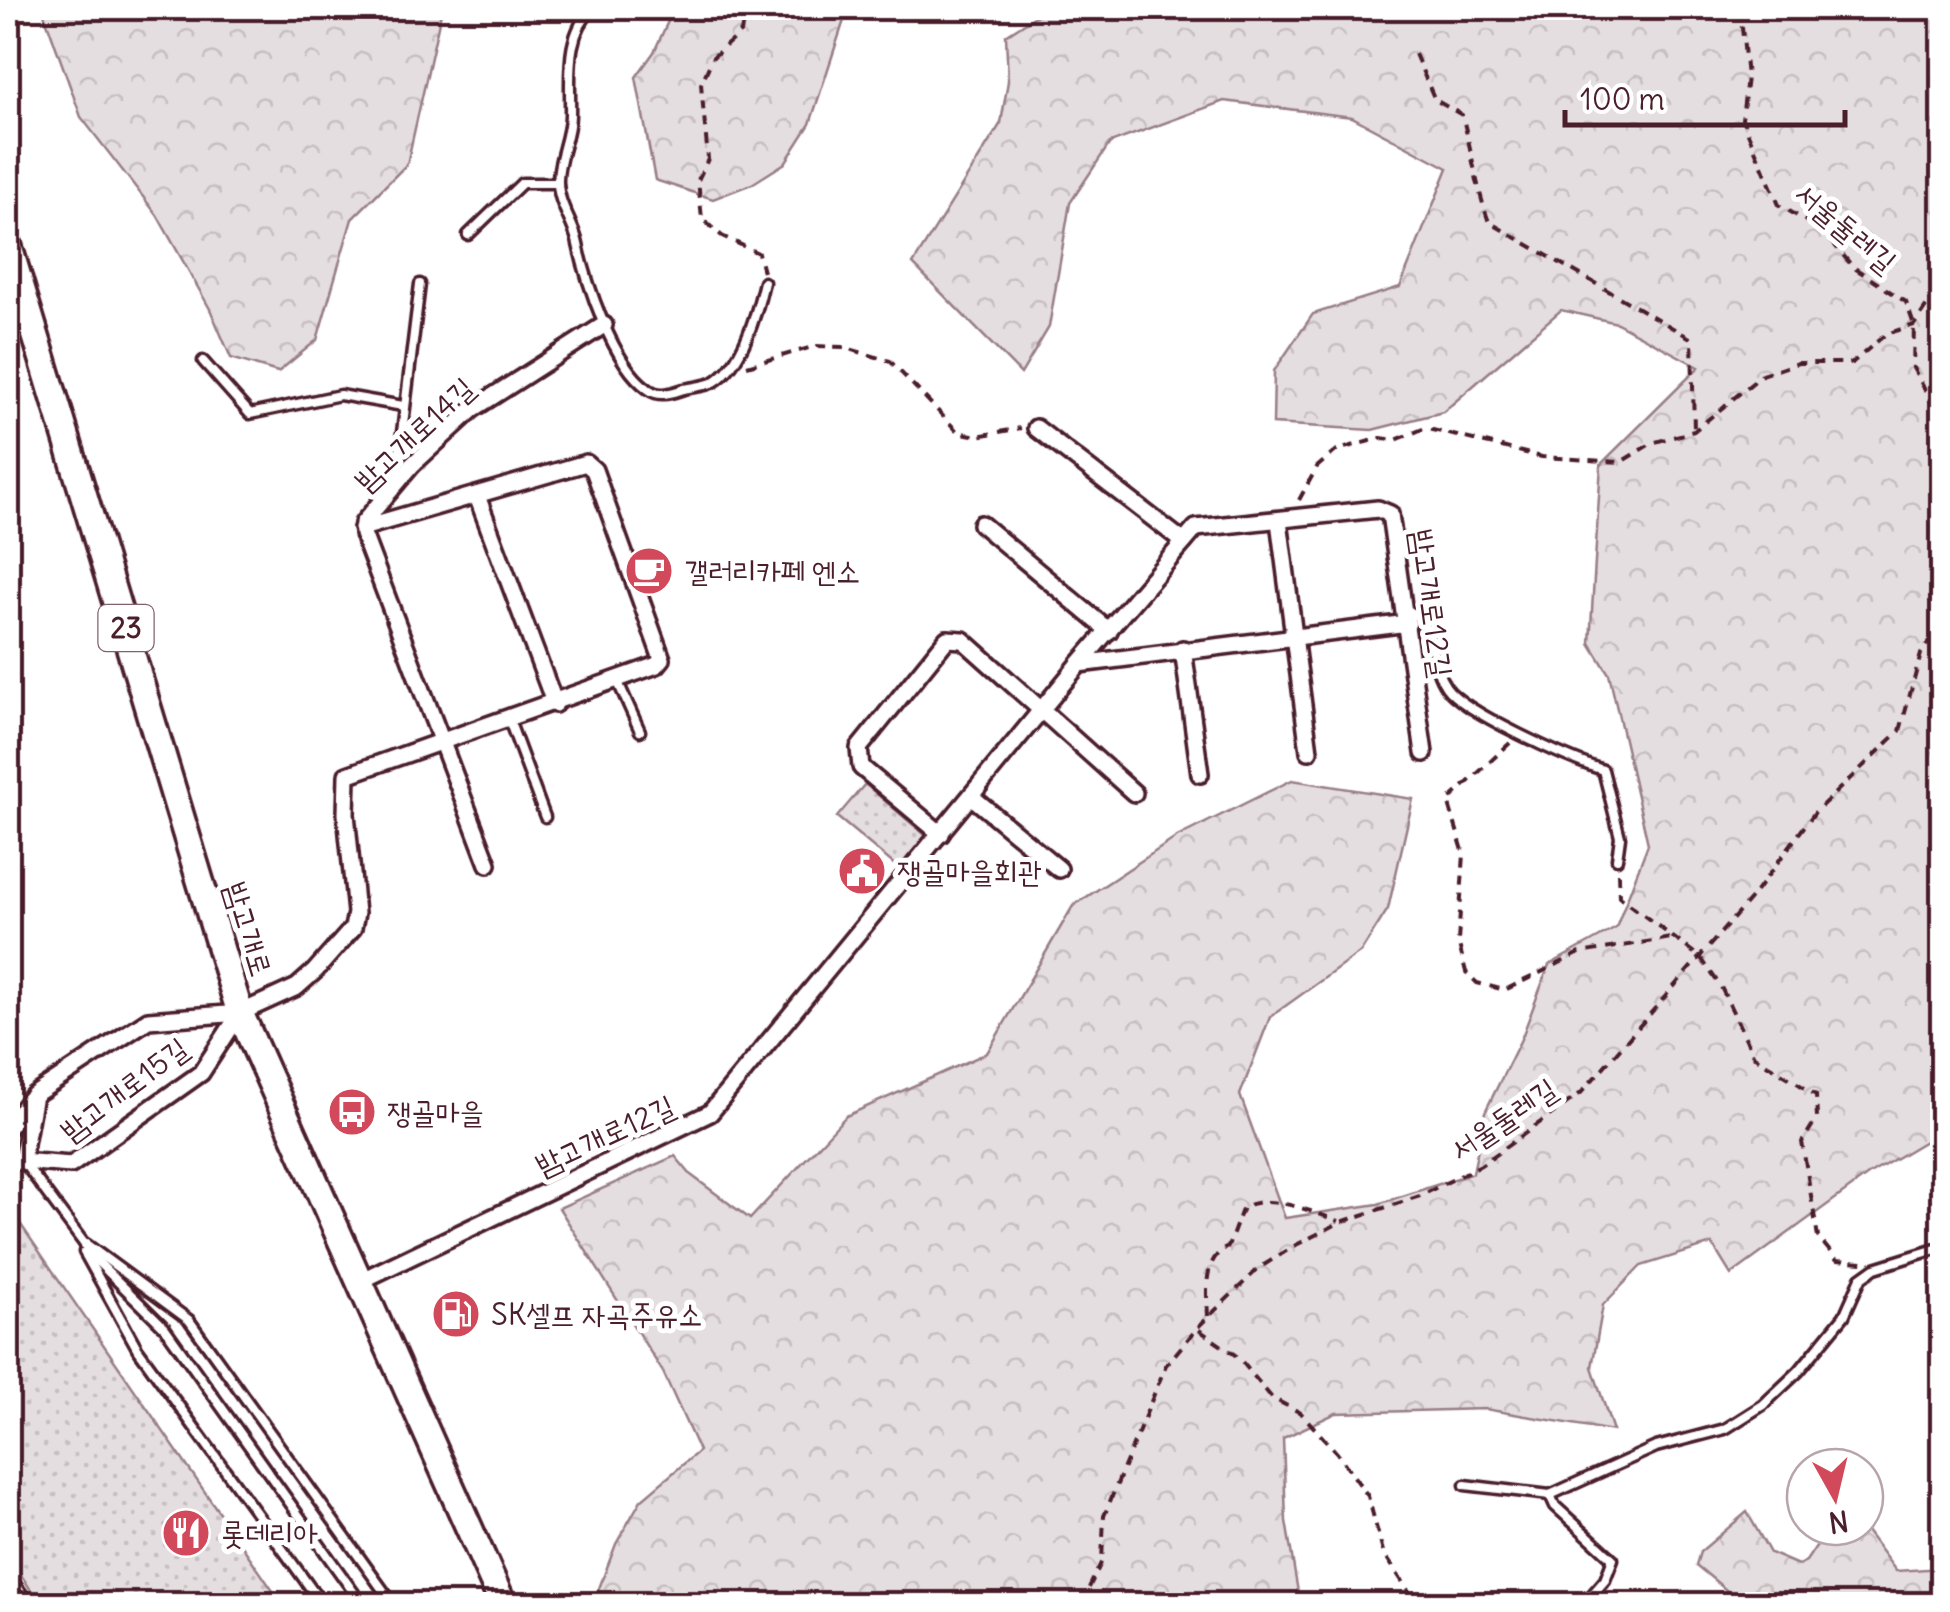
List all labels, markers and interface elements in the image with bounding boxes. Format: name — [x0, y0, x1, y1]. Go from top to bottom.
scale bar — [1565, 65, 1845, 127]
text: 100 m — [1580, 80, 1665, 118]
street label: 서울둘레길 — [1788, 174, 1904, 280]
street label: 밤고개로14길 — [346, 369, 482, 499]
street label: 밤고개로12길 — [1403, 527, 1461, 679]
cafe icon: 갤러리카페 엔소 — [623, 545, 675, 597]
place label: 갤러리카페 엔소 — [684, 552, 860, 590]
road number: 23 — [98, 605, 154, 651]
public building icon: 쟁골마을회관 — [836, 845, 888, 897]
place label: 쟁골마을회관 — [897, 852, 1042, 890]
street label: 밤고개로 — [217, 877, 281, 981]
street label: 밤고개로15길 — [53, 1029, 195, 1149]
street label: 서울둘레길 — [1442, 1070, 1564, 1168]
bus stop icon: 쟁골마을 — [326, 1086, 378, 1138]
street label: 밤고개로12길 — [529, 1086, 681, 1184]
place label: 쟁골마을 — [387, 1093, 484, 1131]
fuel station icon: SK셀프 자곡주유소 — [430, 1288, 482, 1340]
place label: SK셀프 자곡주유소 — [491, 1295, 702, 1333]
north arrow — [1785, 1447, 1885, 1547]
text: N — [1826, 1503, 1851, 1541]
restaurant icon: 롯데리아 — [160, 1507, 212, 1559]
place label: 롯데리아 — [221, 1514, 318, 1552]

